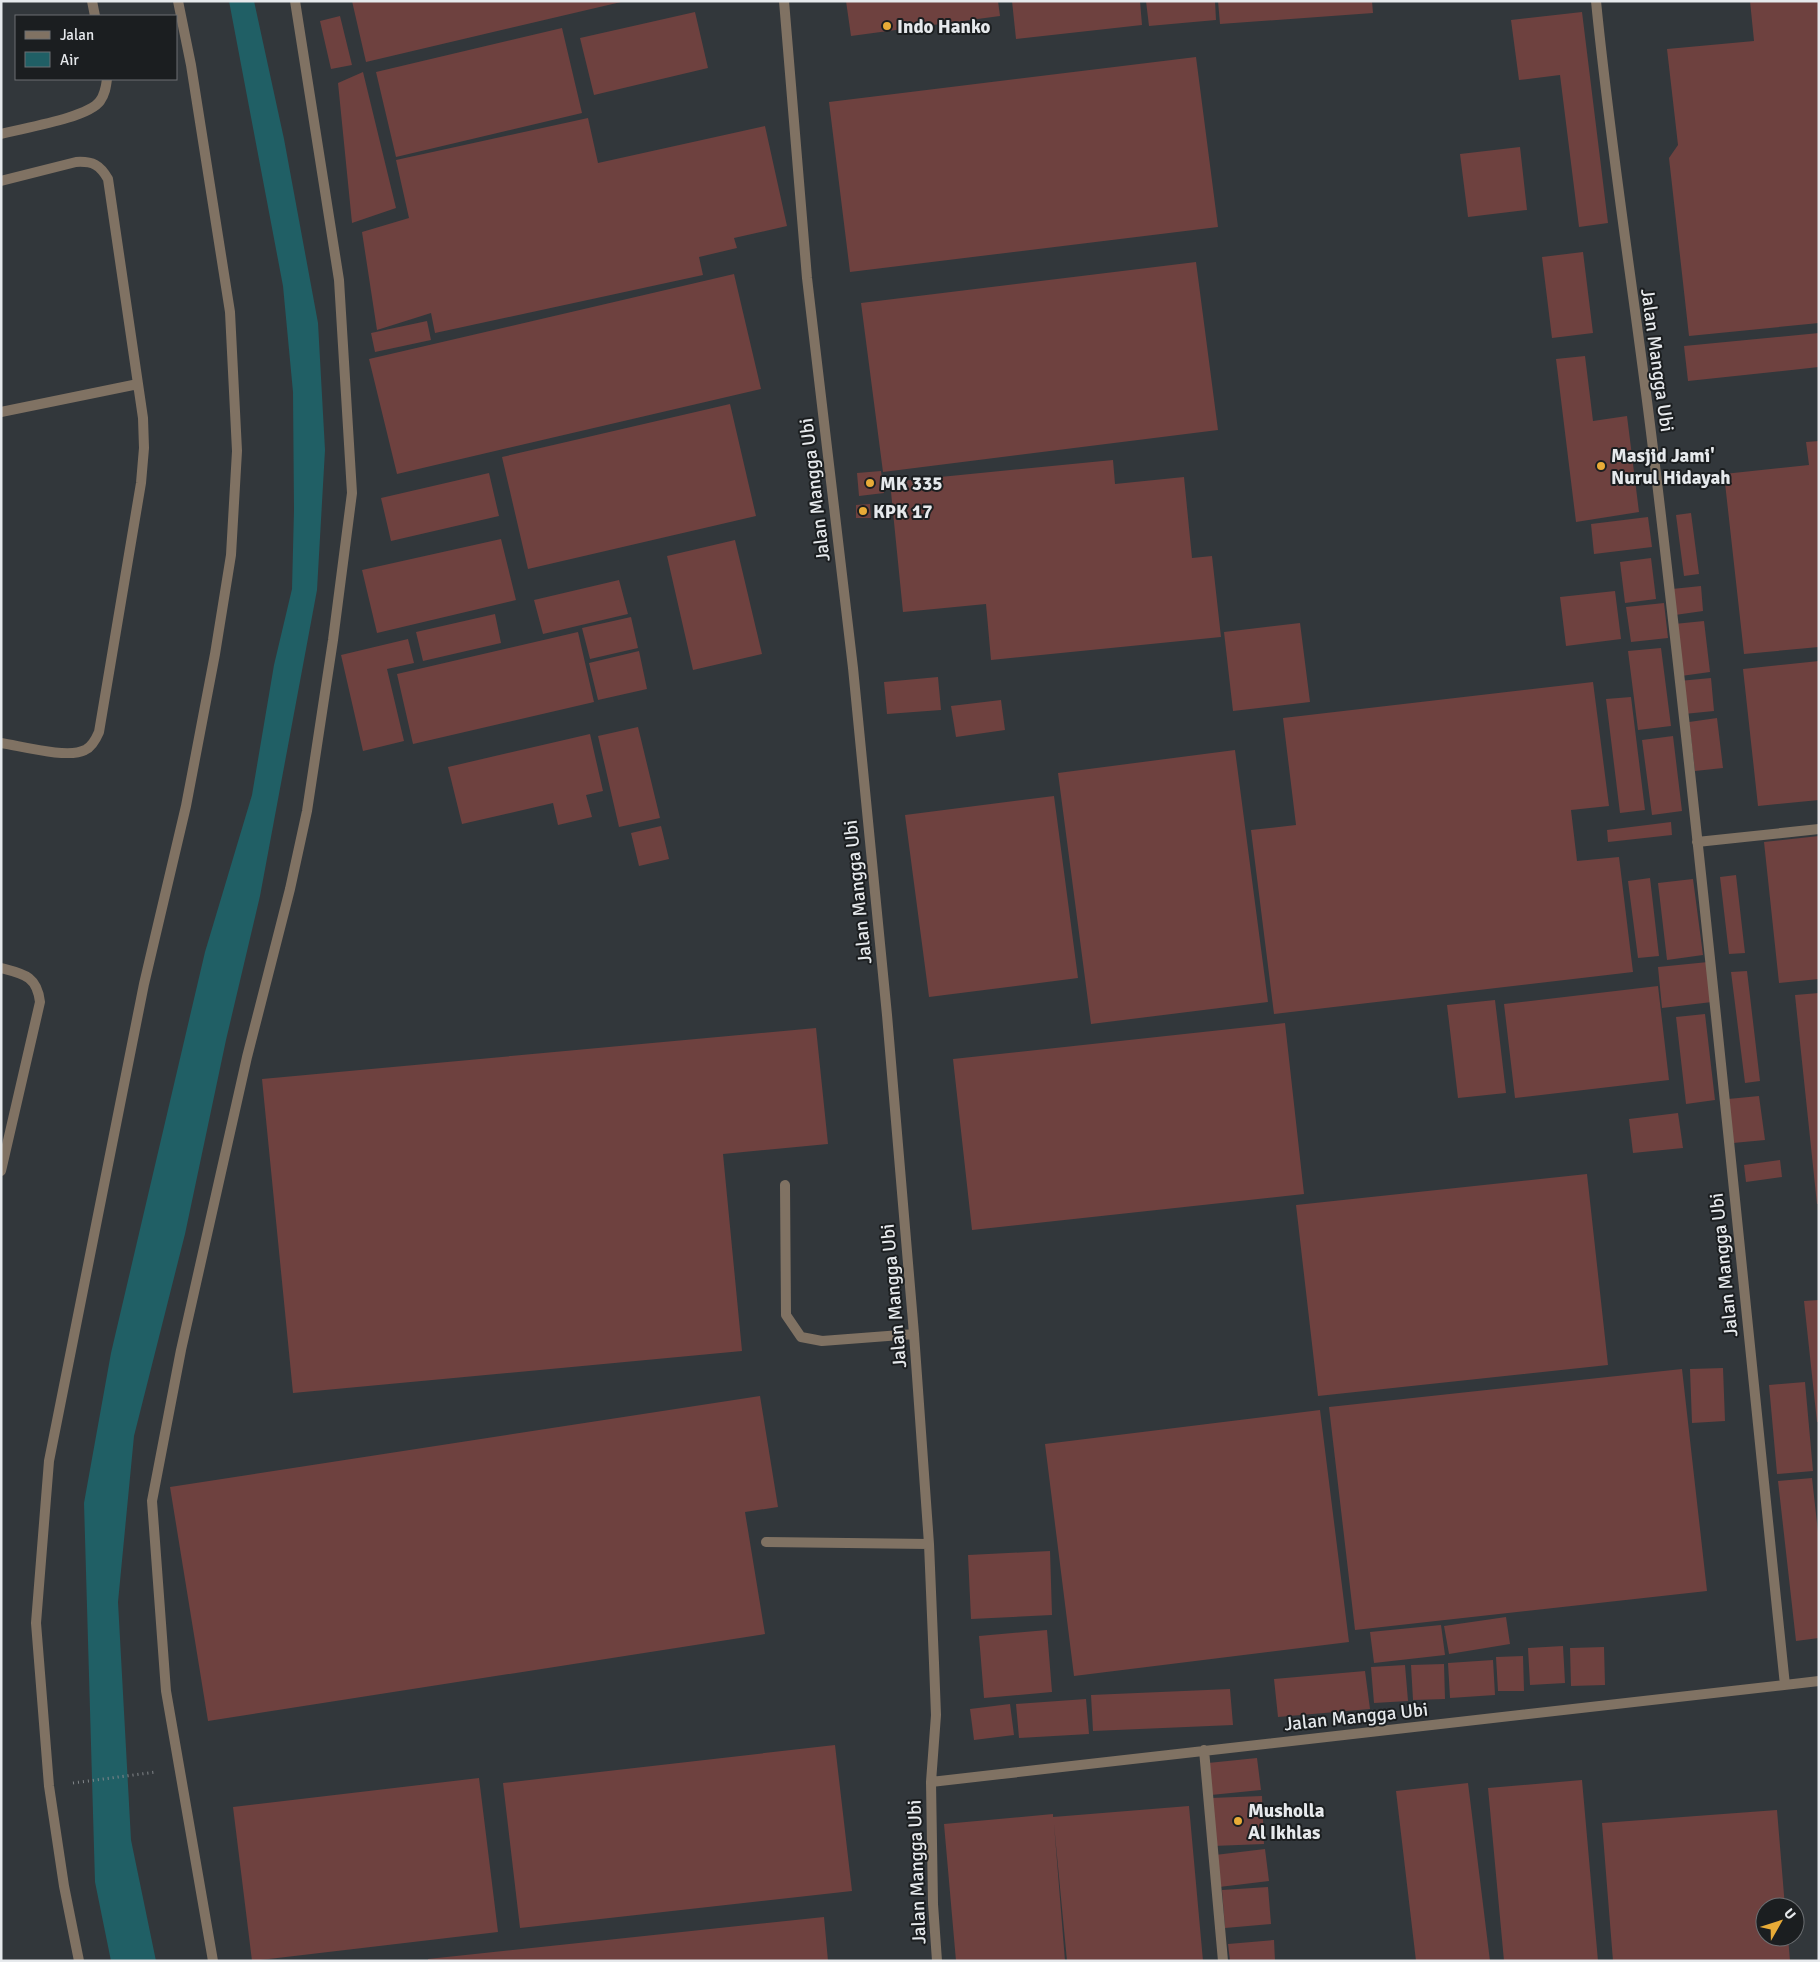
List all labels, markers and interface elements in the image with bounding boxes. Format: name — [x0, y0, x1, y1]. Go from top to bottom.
legend — [15, 15, 178, 80]
place label: Indo Hanko — [897, 15, 991, 39]
marker: Indo Hanko — [881, 20, 893, 32]
text: Jalan — [60, 26, 94, 44]
text: Air — [60, 51, 79, 69]
street label: Jalan Mangga Ubi — [1635, 287, 1679, 433]
street label: Jalan Mangga Ubi — [794, 417, 836, 563]
place label: Masjid Jami' Nurul Hidayah — [1611, 444, 1730, 490]
marker: Masjid Jami' Nurul Hidayah — [1595, 460, 1607, 472]
place label: MK 335 — [880, 472, 943, 496]
marker: MK 335 — [864, 477, 876, 489]
place label: KPK 17 — [873, 500, 932, 524]
marker: KPK 17 — [857, 505, 869, 517]
street label: Jalan Mangga Ubi — [839, 819, 877, 965]
street label: Jalan Mangga Ubi — [1705, 1192, 1743, 1338]
street label: Jalan Mangga Ubi — [876, 1223, 912, 1369]
street label: Jalan Mangga Ubi — [1283, 1698, 1429, 1736]
street label: Jalan Mangga Ubi — [902, 1799, 932, 1945]
place label: Musholla Al Ikhlas — [1248, 1799, 1325, 1845]
marker: Musholla Al Ikhlas — [1232, 1815, 1244, 1827]
north arrow — [1755, 1897, 1805, 1947]
text: U — [1780, 1905, 1799, 1923]

